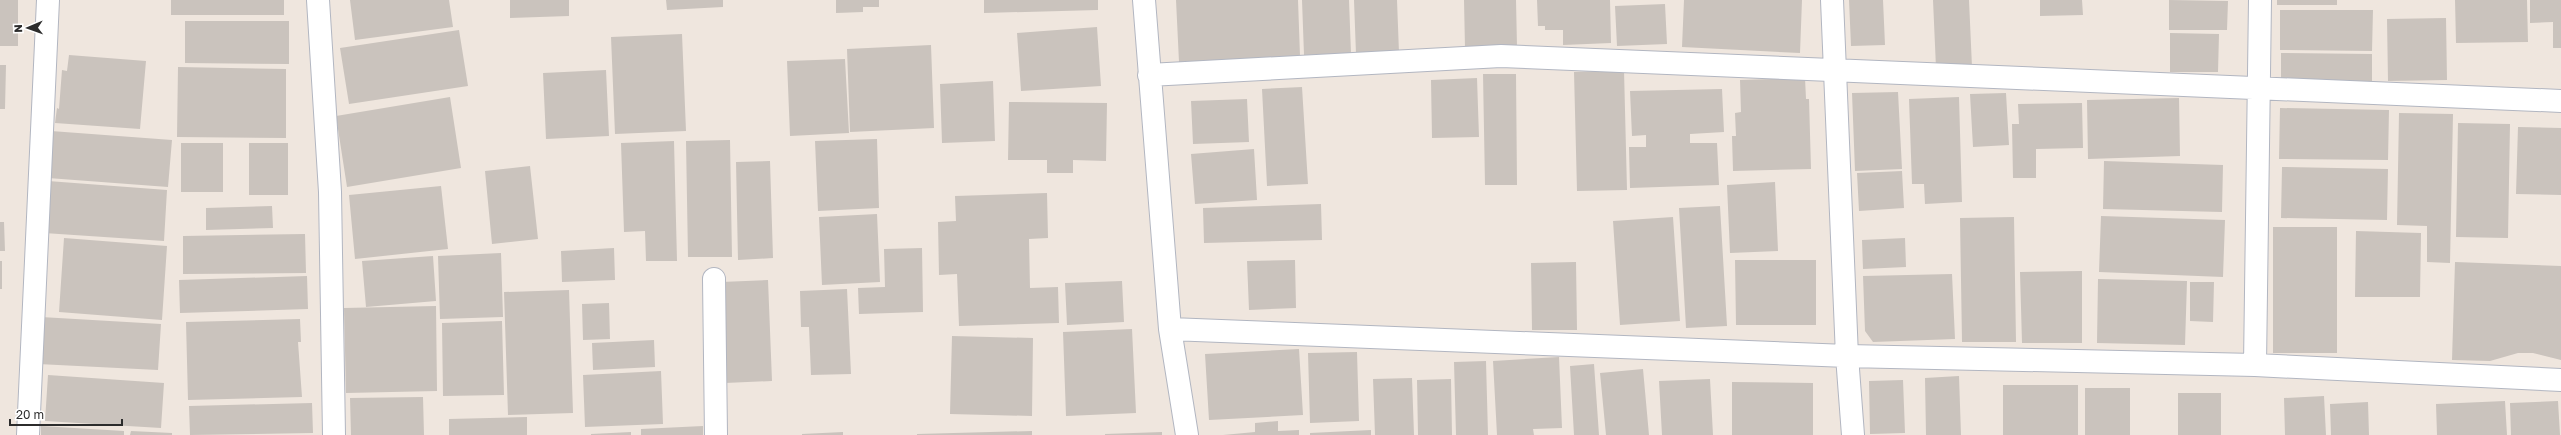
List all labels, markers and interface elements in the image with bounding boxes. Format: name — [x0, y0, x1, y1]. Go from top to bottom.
north arrow — [8, 8, 48, 48]
text: N — [11, 24, 24, 33]
scale bar — [10, 401, 122, 427]
text: 20 m — [16, 407, 44, 422]

